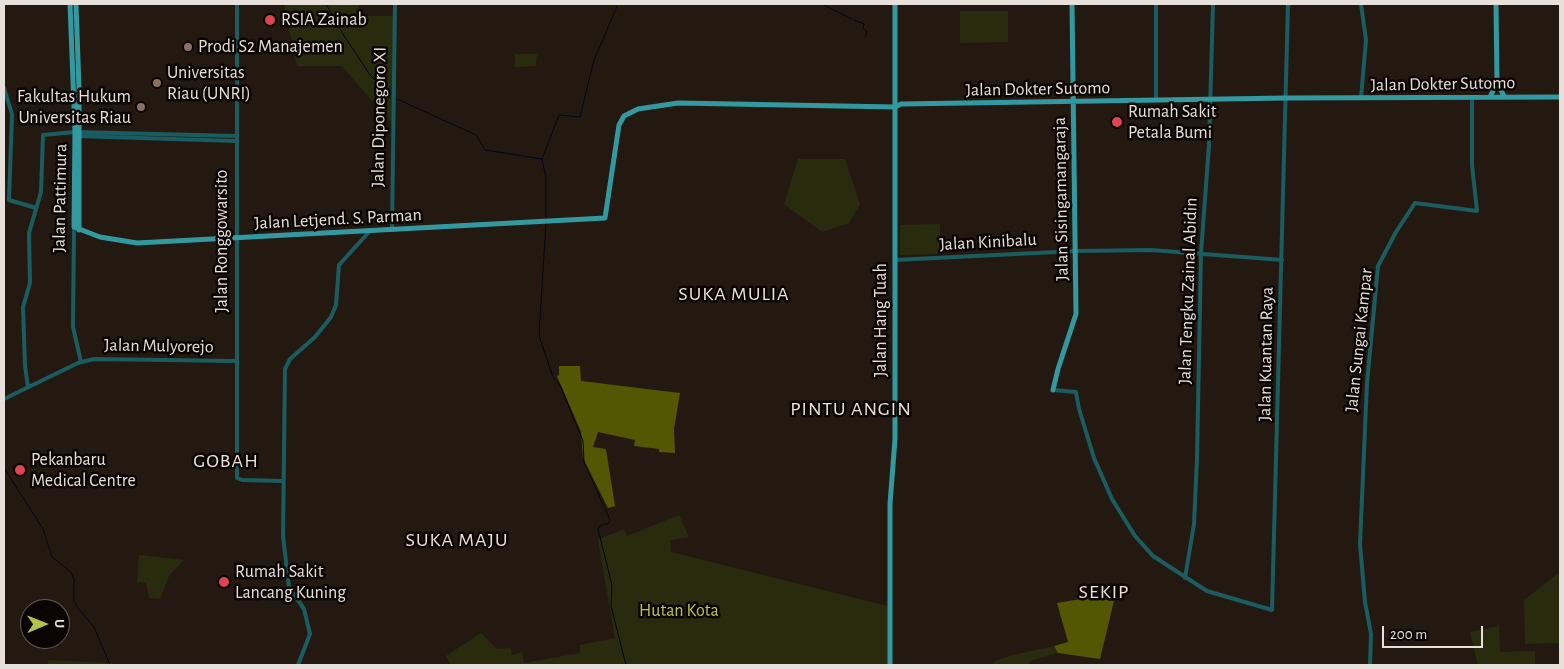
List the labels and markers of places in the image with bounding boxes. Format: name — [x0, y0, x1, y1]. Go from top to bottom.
place label: RSIA Zainab — [281, 9, 367, 31]
marker: RSIA Zainab — [263, 13, 277, 27]
place label: Prodi S2 Manajemen — [198, 36, 343, 58]
marker: Prodi S2 Manajemen — [182, 41, 194, 53]
place label: Universitas Riau (UNRI) — [167, 62, 251, 104]
marker: Universitas Riau (UNRI) — [151, 77, 163, 89]
place label: Fakultas Hukum Universitas Riau — [17, 86, 131, 128]
marker: Fakultas Hukum Universitas Riau — [135, 101, 147, 113]
place label: Rumah Sakit Petala Bumi — [1128, 101, 1216, 144]
marker: Rumah Sakit Petala Bumi — [1110, 115, 1124, 129]
place label: Pekanbaru Medical Centre — [31, 449, 136, 492]
marker: Pekanbaru Medical Centre — [13, 463, 27, 477]
place label: Rumah Sakit Lancang Kuning — [235, 561, 346, 604]
marker: Rumah Sakit Lancang Kuning — [217, 575, 231, 589]

